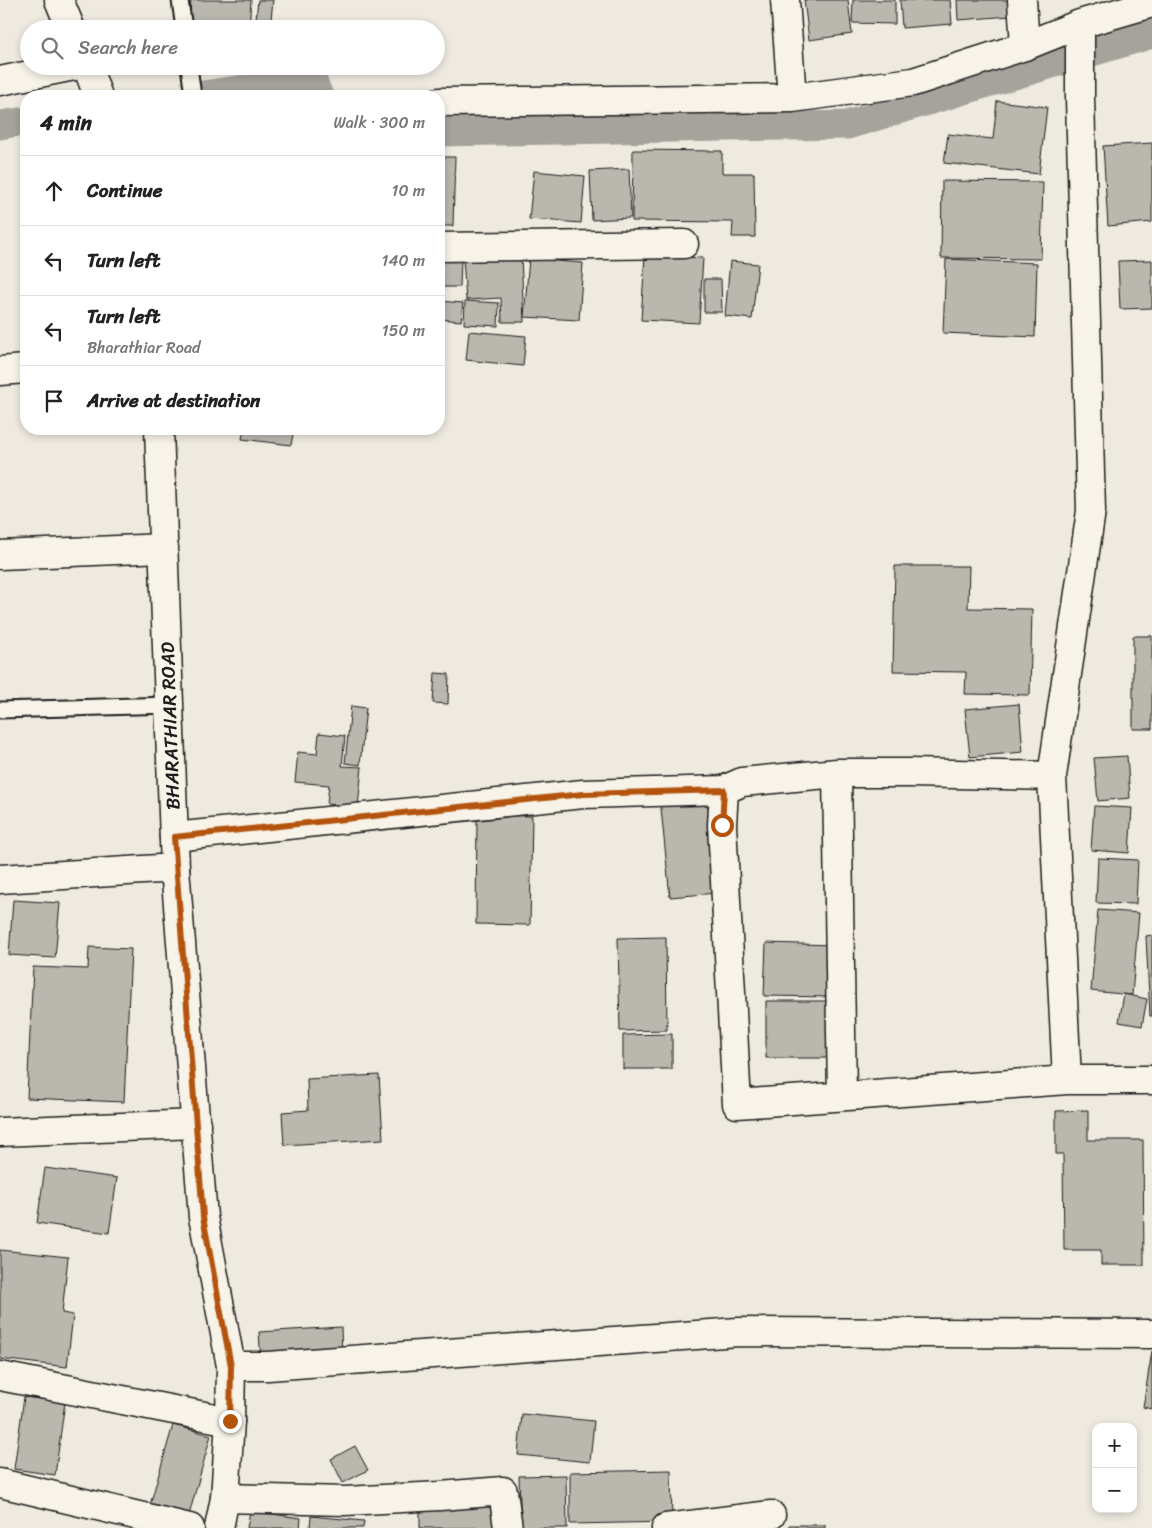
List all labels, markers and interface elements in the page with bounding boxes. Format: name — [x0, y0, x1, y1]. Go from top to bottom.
search box — [20, 20, 445, 75]
text: Search here — [78, 31, 178, 64]
icon: search — [38, 34, 66, 62]
text: 4 min — [40, 104, 92, 142]
text: Walk · 300 m — [334, 108, 425, 137]
text: Continue — [87, 174, 163, 207]
text: 10 m — [392, 176, 425, 205]
icon: ahead — [40, 177, 68, 205]
text: Turn left — [87, 244, 160, 277]
text: 140 m — [382, 246, 425, 275]
icon: left — [40, 247, 68, 275]
text: Turn left — [87, 300, 160, 333]
text: 150 m — [382, 316, 425, 345]
icon: left — [40, 317, 68, 345]
text: Bharathiar Road — [87, 333, 200, 362]
text: Arrive at destination — [87, 384, 260, 417]
icon: arrive — [40, 387, 68, 415]
street label: BHARATHIAR ROAD — [151, 641, 189, 810]
route start — [711, 814, 734, 837]
route end — [219, 1410, 242, 1433]
map controls — [1092, 1423, 1137, 1513]
button: + — [1092, 1423, 1137, 1468]
button: − — [1092, 1468, 1137, 1513]

